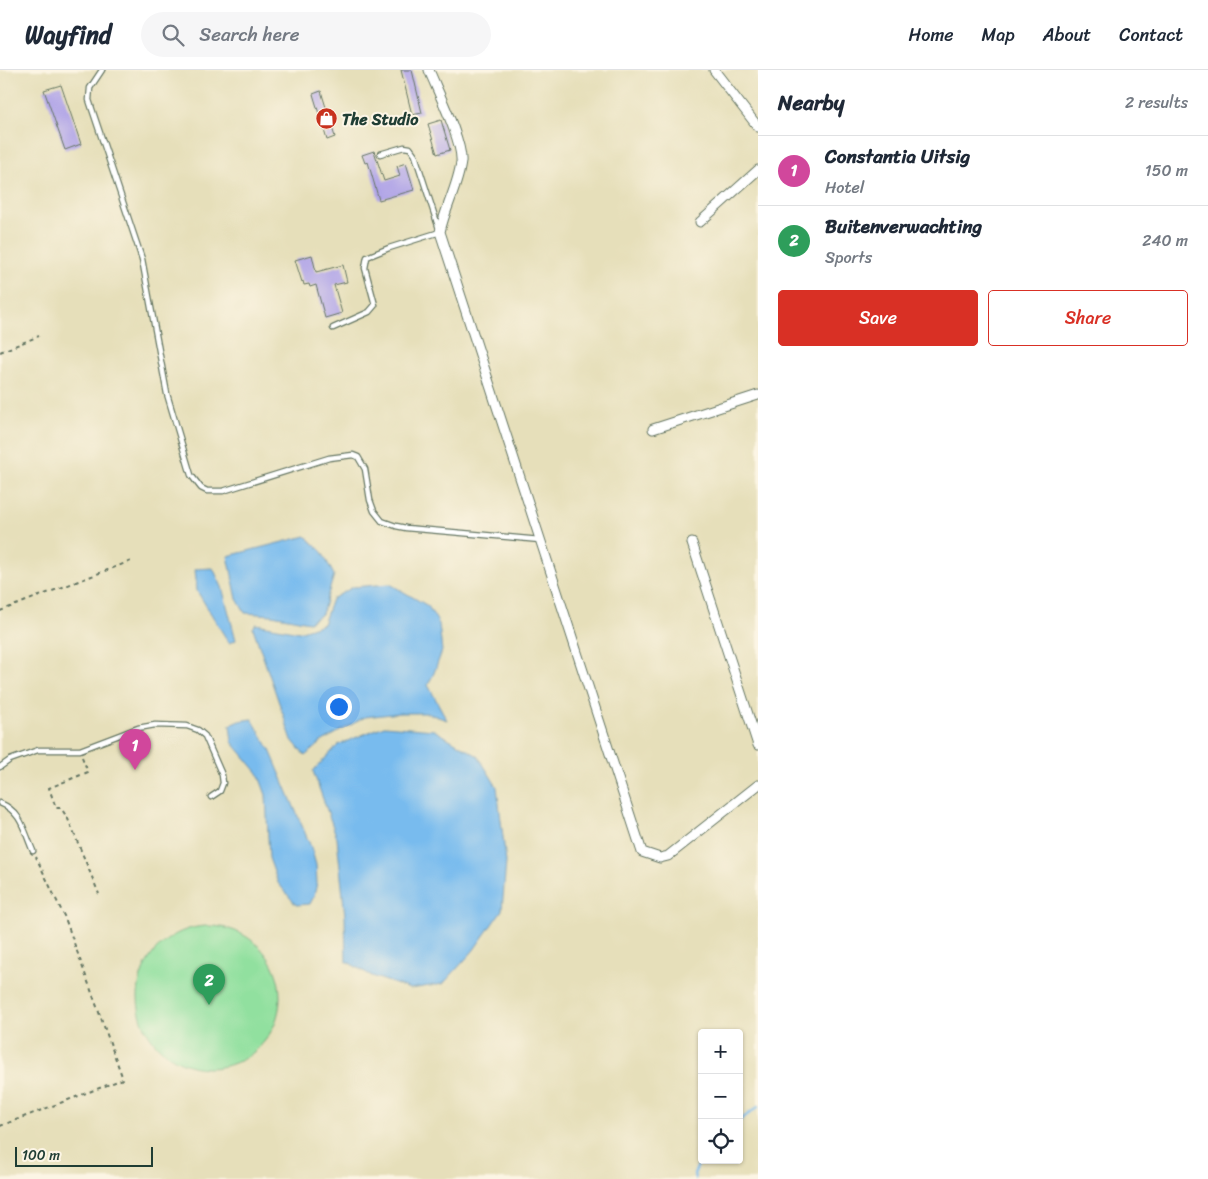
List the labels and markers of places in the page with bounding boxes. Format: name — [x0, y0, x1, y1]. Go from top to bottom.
place label: The Studio — [342, 105, 419, 134]
shop icon: The Studio — [314, 107, 338, 131]
pin: 1 — [119, 729, 151, 770]
pin: 2 — [193, 964, 225, 1005]

